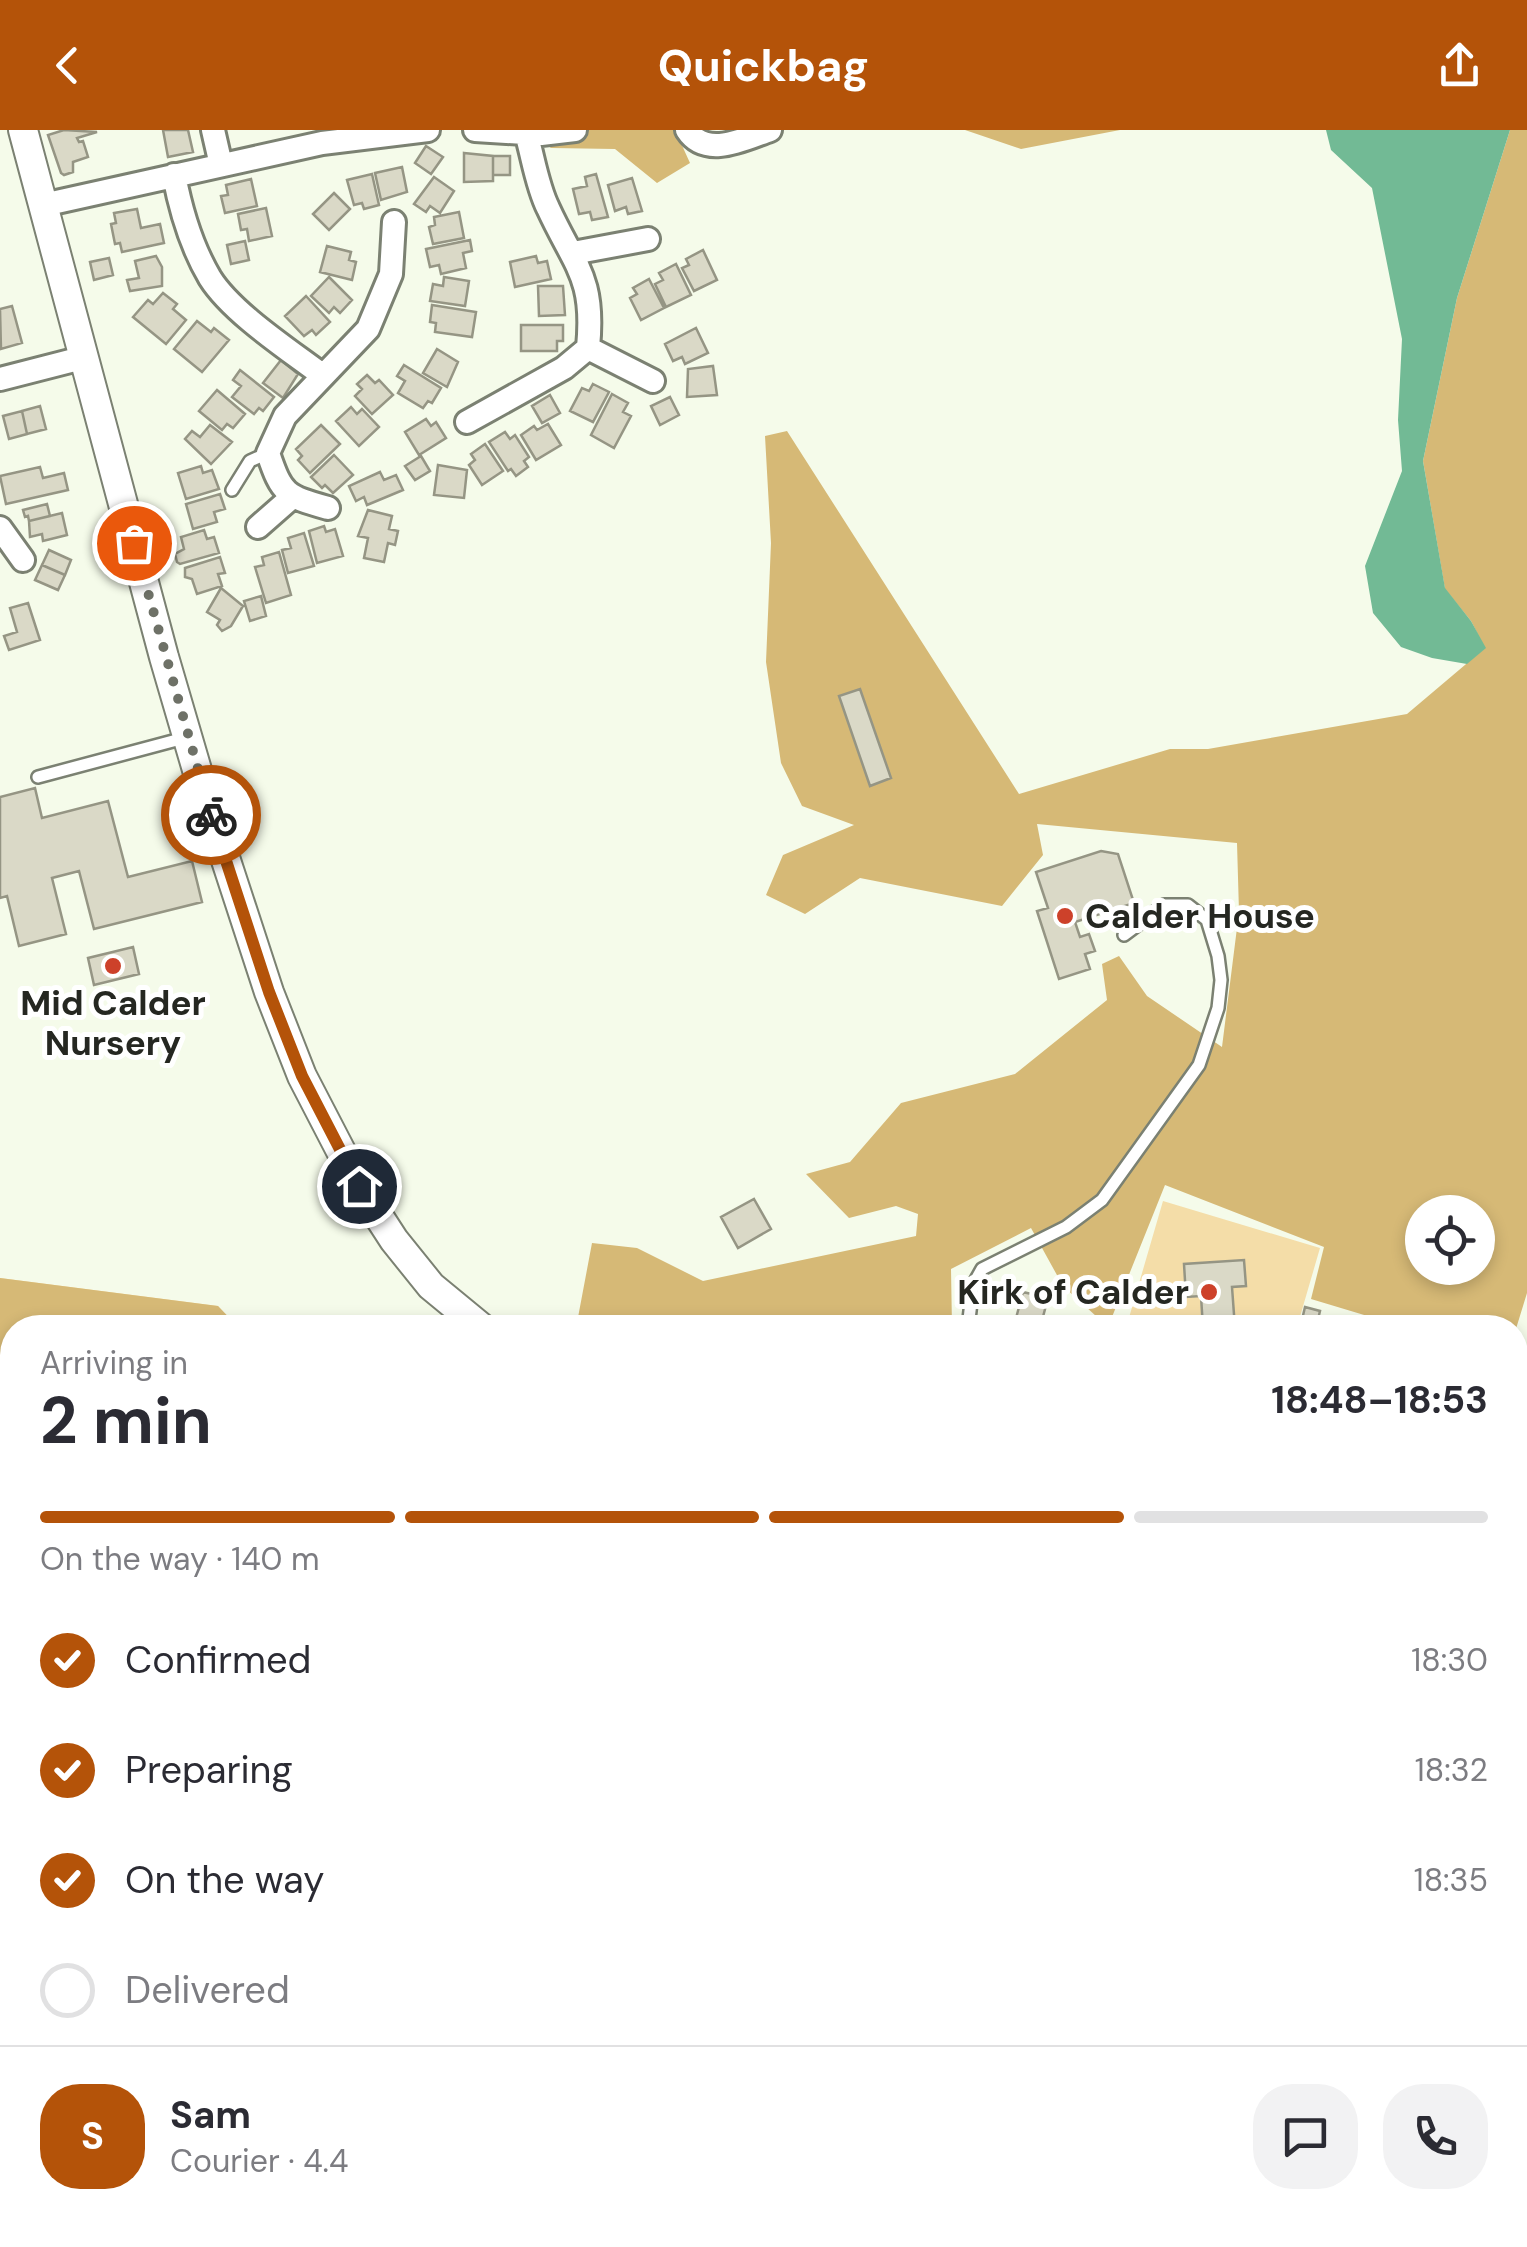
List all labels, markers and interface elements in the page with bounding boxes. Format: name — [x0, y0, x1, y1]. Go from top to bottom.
text: Quickbag — [658, 36, 869, 95]
icon: back — [40, 38, 95, 93]
icon: share — [1432, 38, 1487, 93]
pin — [92, 501, 177, 586]
icon: bag — [107, 516, 162, 571]
courier — [161, 765, 261, 865]
icon: bike — [184, 788, 239, 843]
place label: Calder House — [1085, 893, 1315, 939]
marker: Calder House — [1054, 905, 1076, 927]
marker: Mid Calder Nursery — [102, 955, 124, 977]
place label: Mid Calder Nursery — [20, 980, 206, 1066]
pin — [317, 1144, 402, 1229]
icon: home — [332, 1159, 387, 1214]
map controls — [1405, 1195, 1495, 1285]
button: locate — [1405, 1195, 1495, 1285]
place label: Kirk of Calder — [957, 1269, 1189, 1315]
marker: Kirk of Calder — [1198, 1281, 1220, 1303]
text: Arriving in — [40, 1342, 188, 1384]
text: 18:48–18:53 — [1271, 1375, 1488, 1425]
text: 2 min — [40, 1379, 212, 1463]
text: On the way · 140 m — [40, 1538, 320, 1580]
icon: check — [40, 1633, 95, 1688]
text: Confirmed — [125, 1635, 311, 1685]
text: 18:30 — [1411, 1639, 1488, 1681]
icon: check — [40, 1743, 95, 1798]
text: Preparing — [125, 1745, 293, 1795]
text: 18:32 — [1415, 1749, 1488, 1791]
icon: check — [40, 1853, 95, 1908]
text: On the way — [125, 1855, 324, 1905]
text: 18:35 — [1414, 1859, 1488, 1901]
text: Delivered — [125, 1965, 290, 2015]
button: chat — [1253, 2084, 1358, 2189]
button: phone — [1383, 2084, 1488, 2189]
text: Sam — [170, 2090, 251, 2140]
text: S — [81, 2111, 104, 2161]
text: Courier · 4.4 — [170, 2140, 348, 2182]

